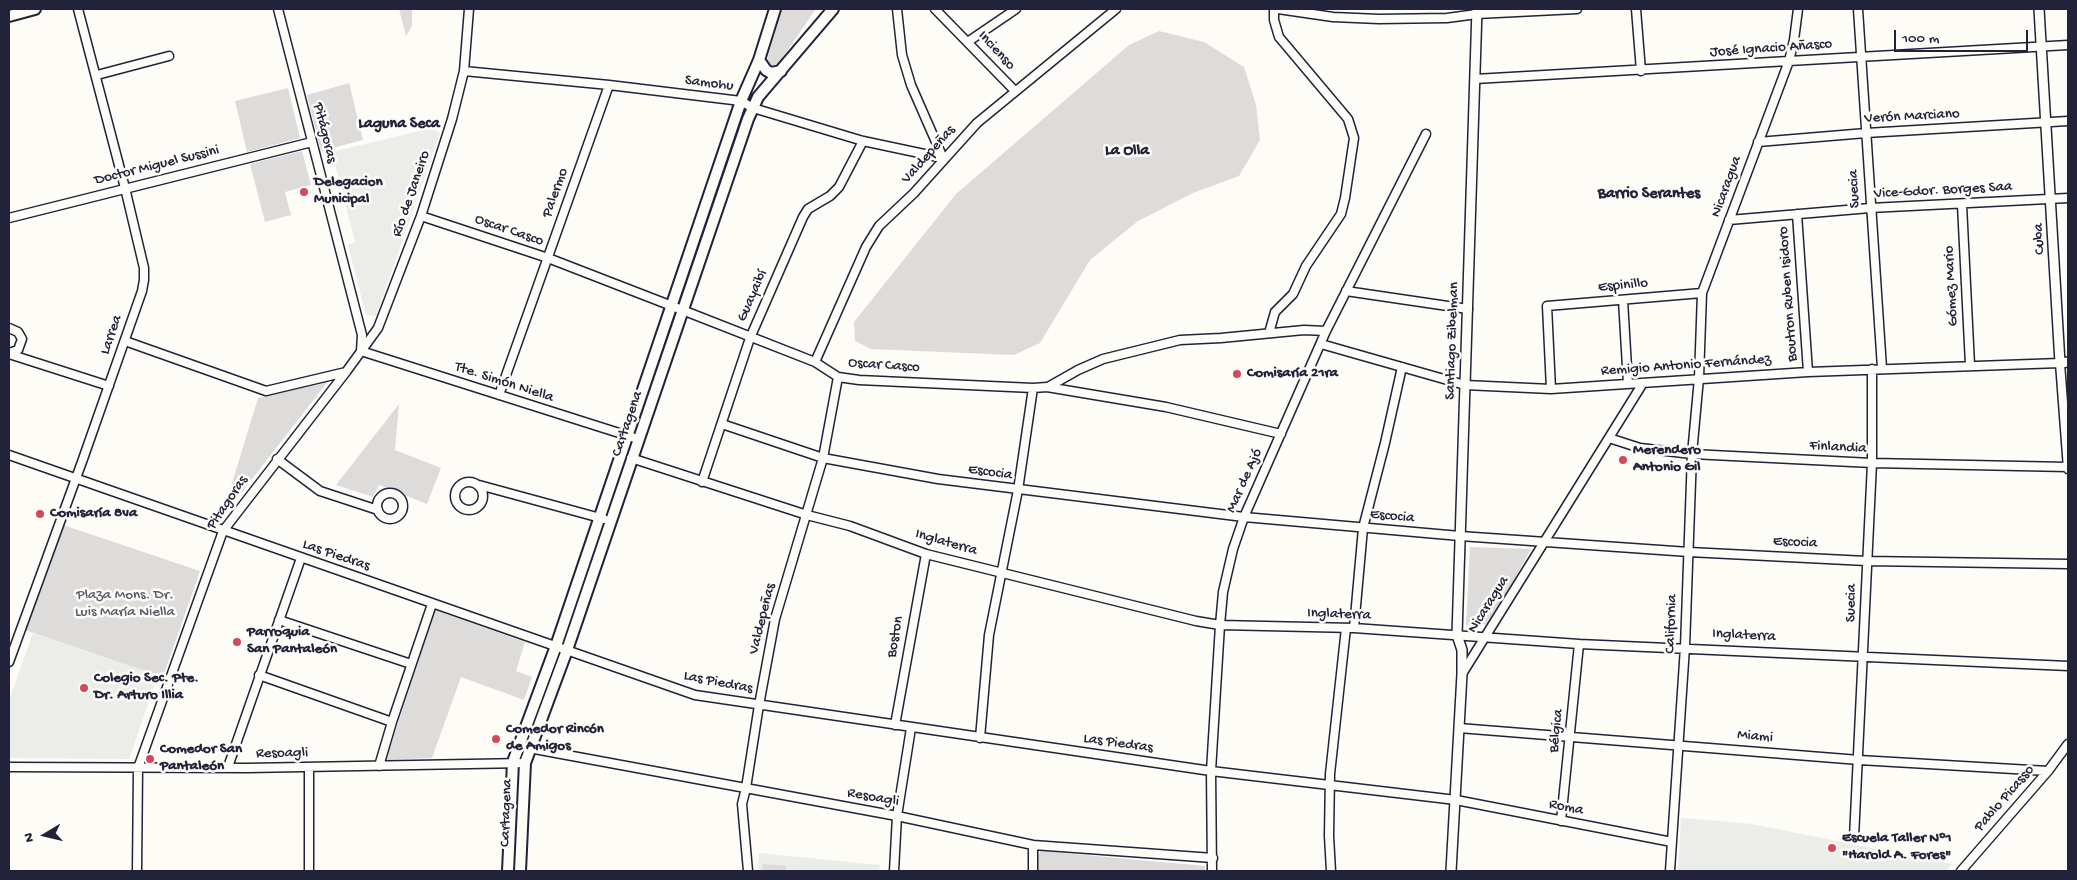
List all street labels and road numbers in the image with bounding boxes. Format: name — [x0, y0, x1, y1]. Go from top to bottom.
street label: Incienso — [973, 28, 1019, 74]
street label: José Ignacio Añasco — [1709, 36, 1833, 62]
street label: Samohu — [684, 72, 734, 96]
street label: Pitágoras — [308, 101, 340, 165]
street label: Verón Marciano — [1864, 106, 1960, 128]
street label: Valdepeñas — [898, 122, 960, 188]
street label: Doctor Miguel Sussini — [93, 142, 221, 190]
street label: Río de Janeiro — [389, 149, 435, 239]
street label: Nicaragua — [1708, 154, 1746, 220]
street label: Palermo — [539, 166, 573, 220]
street label: Suecia — [1845, 169, 1865, 209]
street label: Vice-Gdor. Borges Saa — [1873, 178, 2013, 204]
street label: Oscar Casco — [472, 211, 546, 251]
street label: Cuba — [2030, 223, 2050, 255]
street label: Boutron Ruben Isidoro — [1775, 226, 1803, 362]
street label: Gómez Mario — [1941, 245, 1963, 327]
street label: Guayaibí — [734, 267, 772, 325]
street label: Espinillo — [1597, 275, 1649, 297]
street label: Santiago Zibelman — [1442, 282, 1464, 400]
street label: Larrea — [97, 313, 127, 357]
street label: Remigio Antonio Fernández — [1600, 351, 1772, 381]
street label: Oscar Casco — [848, 355, 920, 377]
street label: Tte. Simón Niella — [452, 359, 556, 407]
street label: Cartagena — [608, 389, 648, 459]
street label: Finlandia — [1809, 438, 1867, 458]
street label: Mar de Ajó — [1223, 446, 1267, 516]
street label: Escocia — [967, 461, 1013, 485]
street label: Pitagoras — [203, 472, 253, 534]
street label: Escocia — [1369, 506, 1415, 528]
street label: Inglaterra — [913, 526, 979, 560]
street label: Escocia — [1772, 533, 1818, 553]
street label: Las Piedras — [300, 536, 372, 576]
street label: Nicaragua — [1464, 573, 1514, 637]
street label: Valdepeñas — [745, 582, 781, 656]
street label: Suecia — [1843, 584, 1861, 622]
street label: California — [1662, 594, 1682, 654]
street label: Inglaterra — [1307, 605, 1371, 625]
street label: Boston — [883, 615, 909, 659]
street label: Inglaterra — [1712, 625, 1776, 647]
street label: Las Piedras — [682, 667, 754, 699]
street label: Bélgica — [1546, 708, 1568, 754]
street label: Miami — [1736, 726, 1774, 748]
street label: Las Piedras — [1082, 730, 1154, 758]
street label: Resoagli — [256, 745, 308, 763]
street label: Pablo Picasso — [1971, 762, 2039, 836]
street label: Cartagena — [497, 779, 517, 847]
street label: Resoagli — [846, 785, 900, 811]
street label: Roma — [1547, 796, 1585, 820]

